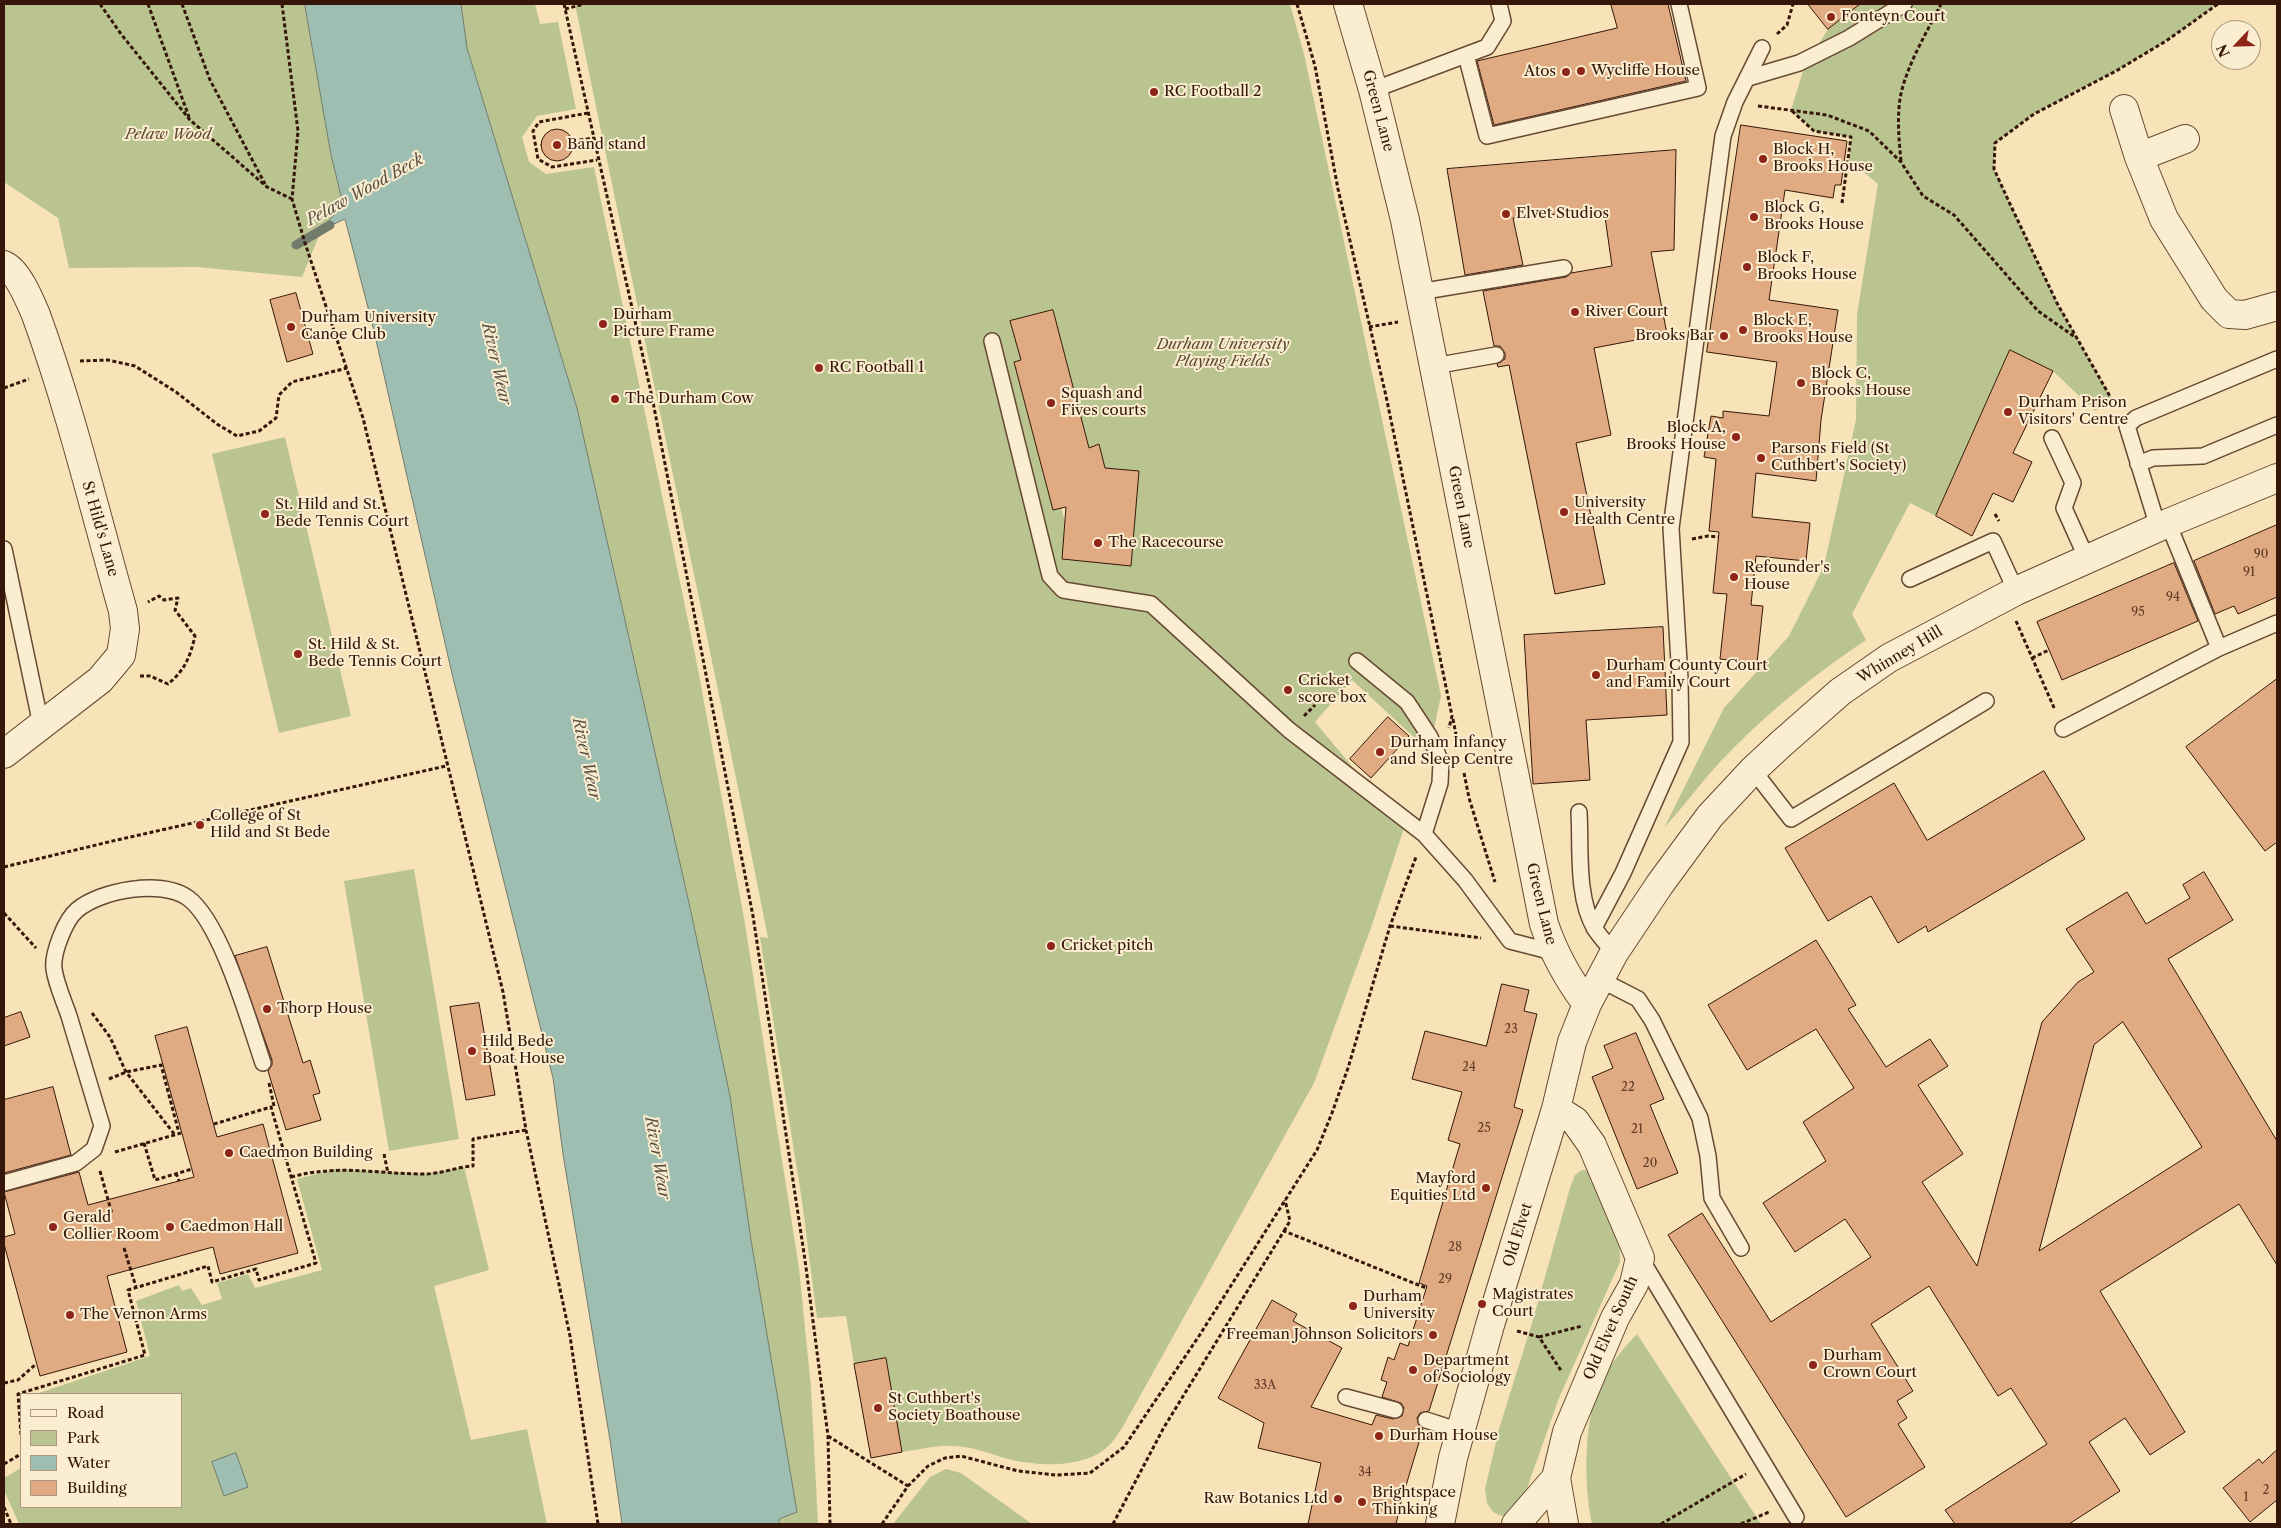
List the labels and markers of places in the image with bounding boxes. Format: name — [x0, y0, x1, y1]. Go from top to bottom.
place label: Fonteyn Court — [1841, 8, 1945, 26]
marker: Fonteyn Court — [1825, 11, 1837, 23]
place label: Wycliffe House — [1591, 62, 1700, 80]
place label: Atos — [1524, 63, 1556, 81]
marker: Wycliffe House — [1575, 65, 1587, 77]
marker: Atos — [1560, 66, 1572, 78]
place label: RC Football 2 — [1164, 83, 1262, 101]
marker: RC Football 2 — [1148, 86, 1160, 98]
place label: Band stand — [567, 136, 646, 154]
marker: Band stand — [551, 139, 563, 151]
place label: Block H, Brooks House — [1773, 141, 1873, 176]
marker: Block H, Brooks House — [1757, 153, 1769, 165]
place label: Block G, Brooks House — [1764, 199, 1864, 234]
place label: Elvet Studios — [1516, 205, 1609, 223]
marker: Elvet Studios — [1500, 208, 1512, 220]
marker: Block G, Brooks House — [1748, 211, 1760, 223]
place label: Block F, Brooks House — [1757, 249, 1857, 284]
marker: Block F, Brooks House — [1741, 261, 1753, 273]
place label: River Court — [1585, 303, 1668, 321]
place label: Durham Picture Frame — [613, 306, 715, 341]
marker: River Court — [1569, 306, 1581, 318]
place label: Durham University Canoe Club — [301, 309, 436, 344]
place label: Block E, Brooks House — [1753, 312, 1853, 347]
marker: Durham Picture Frame — [597, 318, 609, 330]
marker: Durham University Canoe Club — [285, 321, 297, 333]
marker: Block E, Brooks House — [1737, 324, 1749, 336]
place label: Brooks Bar — [1635, 327, 1714, 345]
marker: Brooks Bar — [1718, 330, 1730, 342]
place label: RC Football 1 — [829, 359, 924, 377]
marker: RC Football 1 — [813, 362, 825, 374]
place label: Block C, Brooks House — [1811, 365, 1911, 400]
marker: Block C, Brooks House — [1795, 377, 1807, 389]
place label: Squash and Fives courts — [1061, 385, 1146, 420]
place label: The Durham Cow — [625, 390, 754, 408]
marker: The Durham Cow — [609, 393, 621, 405]
place label: Durham Prison Visitors' Centre — [2018, 394, 2128, 429]
marker: Squash and Fives courts — [1045, 397, 1057, 409]
marker: Durham Prison Visitors' Centre — [2002, 406, 2014, 418]
place label: Block A, Brooks House — [1626, 419, 1726, 454]
marker: Block A, Brooks House — [1730, 431, 1742, 443]
place label: Parsons Field (St Cuthbert's Society) — [1771, 440, 1906, 475]
marker: Parsons Field (St Cuthbert's Society) — [1755, 452, 1767, 464]
place label: University Health Centre — [1574, 494, 1675, 529]
place label: St. Hild and St. Bede Tennis Court — [275, 496, 409, 531]
marker: University Health Centre — [1558, 506, 1570, 518]
marker: St. Hild and St. Bede Tennis Court — [259, 508, 271, 520]
place label: The Racecourse — [1108, 534, 1224, 552]
marker: The Racecourse — [1092, 537, 1104, 549]
place label: Refounder's House — [1744, 559, 1830, 594]
marker: Refounder's House — [1728, 571, 1740, 583]
place label: St. Hild & St. Bede Tennis Court — [308, 636, 442, 671]
marker: St. Hild & St. Bede Tennis Court — [292, 648, 304, 660]
place label: Durham County Court and Family Court — [1606, 657, 1768, 692]
marker: Durham County Court and Family Court — [1590, 669, 1602, 681]
place label: Cricket score box — [1298, 672, 1367, 707]
marker: Cricket score box — [1282, 684, 1294, 696]
place label: Durham Infancy and Sleep Centre — [1390, 734, 1513, 769]
marker: Durham Infancy and Sleep Centre — [1374, 746, 1386, 758]
place label: College of St Hild and St Bede — [210, 807, 330, 842]
marker: College of St Hild and St Bede — [194, 819, 206, 831]
place label: Cricket pitch — [1061, 937, 1153, 955]
marker: Cricket pitch — [1045, 940, 1057, 952]
place label: Thorp House — [277, 1000, 372, 1018]
marker: Thorp House — [261, 1003, 273, 1015]
place label: Hild Bede Boat House — [482, 1033, 565, 1068]
marker: Hild Bede Boat House — [466, 1045, 478, 1057]
place label: Caedmon Building — [239, 1144, 372, 1162]
marker: Caedmon Building — [223, 1147, 235, 1159]
place label: Mayford Equities Ltd — [1390, 1170, 1476, 1205]
marker: Mayford Equities Ltd — [1480, 1182, 1492, 1194]
place label: Gerald Collier Room — [63, 1209, 159, 1244]
place label: Caedmon Hall — [180, 1218, 283, 1236]
marker: Gerald Collier Room — [47, 1221, 59, 1233]
marker: Caedmon Hall — [164, 1221, 176, 1233]
place label: Magistrates Court — [1492, 1286, 1574, 1321]
place label: Durham University — [1363, 1288, 1435, 1323]
marker: Magistrates Court — [1476, 1298, 1488, 1310]
marker: Durham University — [1347, 1300, 1359, 1312]
place label: The Vernon Arms — [80, 1306, 207, 1324]
marker: The Vernon Arms — [64, 1309, 76, 1321]
place label: Freeman Johnson Solicitors — [1226, 1326, 1423, 1344]
marker: Freeman Johnson Solicitors — [1427, 1329, 1439, 1341]
place label: Durham Crown Court — [1823, 1347, 1917, 1382]
place label: Department of Sociology — [1423, 1352, 1511, 1387]
marker: Durham Crown Court — [1807, 1359, 1819, 1371]
marker: Department of Sociology — [1407, 1364, 1419, 1376]
place label: St Cuthbert's Society Boathouse — [888, 1390, 1020, 1425]
marker: St Cuthbert's Society Boathouse — [872, 1402, 884, 1414]
place label: Durham House — [1389, 1427, 1498, 1445]
marker: Durham House — [1373, 1430, 1385, 1442]
place label: Brightspace Thinking — [1372, 1484, 1456, 1519]
place label: Raw Botanics Ltd — [1204, 1490, 1328, 1508]
marker: Raw Botanics Ltd — [1332, 1493, 1344, 1505]
marker: Brightspace Thinking — [1356, 1496, 1368, 1508]

